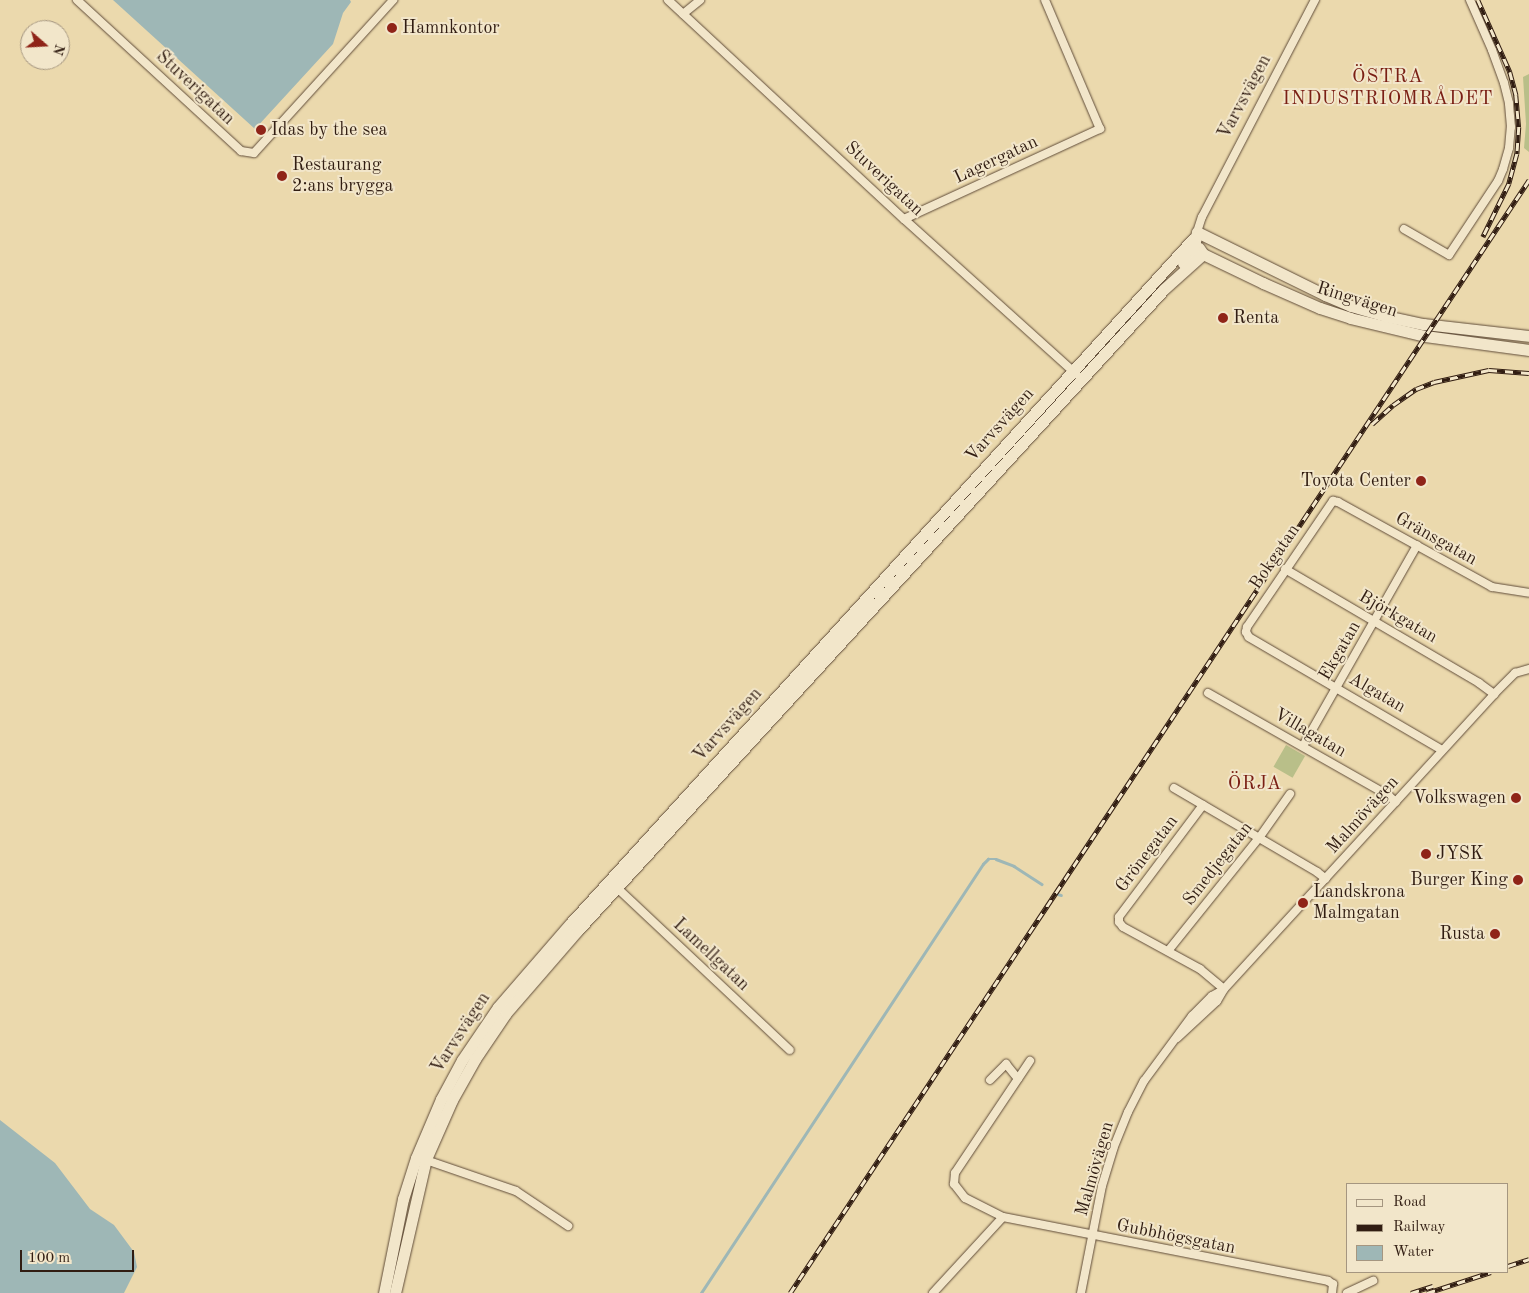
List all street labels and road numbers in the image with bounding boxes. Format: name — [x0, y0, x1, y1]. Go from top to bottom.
street label: Stuverigatan — [151, 46, 239, 130]
street label: Varvsvägen — [1214, 51, 1276, 143]
street label: Lagergatan — [951, 131, 1041, 189]
street label: Stuverigatan — [840, 137, 928, 221]
street label: Ringvägen — [1314, 277, 1400, 323]
street label: Varvsvägen — [961, 384, 1039, 466]
street label: Gränsgatan — [1391, 508, 1481, 570]
street label: Bokgatan — [1245, 520, 1305, 594]
street label: Björkgatan — [1355, 586, 1441, 648]
street label: Ekgatan — [1314, 617, 1366, 685]
street label: Algatan — [1345, 668, 1409, 718]
street label: Varvsvägen — [689, 684, 767, 766]
street label: Villagatan — [1270, 704, 1350, 762]
street label: Malmövägen — [1322, 772, 1404, 858]
street label: Grönegatan — [1111, 811, 1183, 897]
street label: Smedjegatan — [1178, 818, 1258, 910]
street label: Lamellgatan — [668, 914, 754, 996]
street label: Varvsvägen — [427, 988, 495, 1078]
street label: Malmövägen — [1071, 1119, 1119, 1219]
street label: Gubbhögsgatan — [1115, 1215, 1237, 1259]

